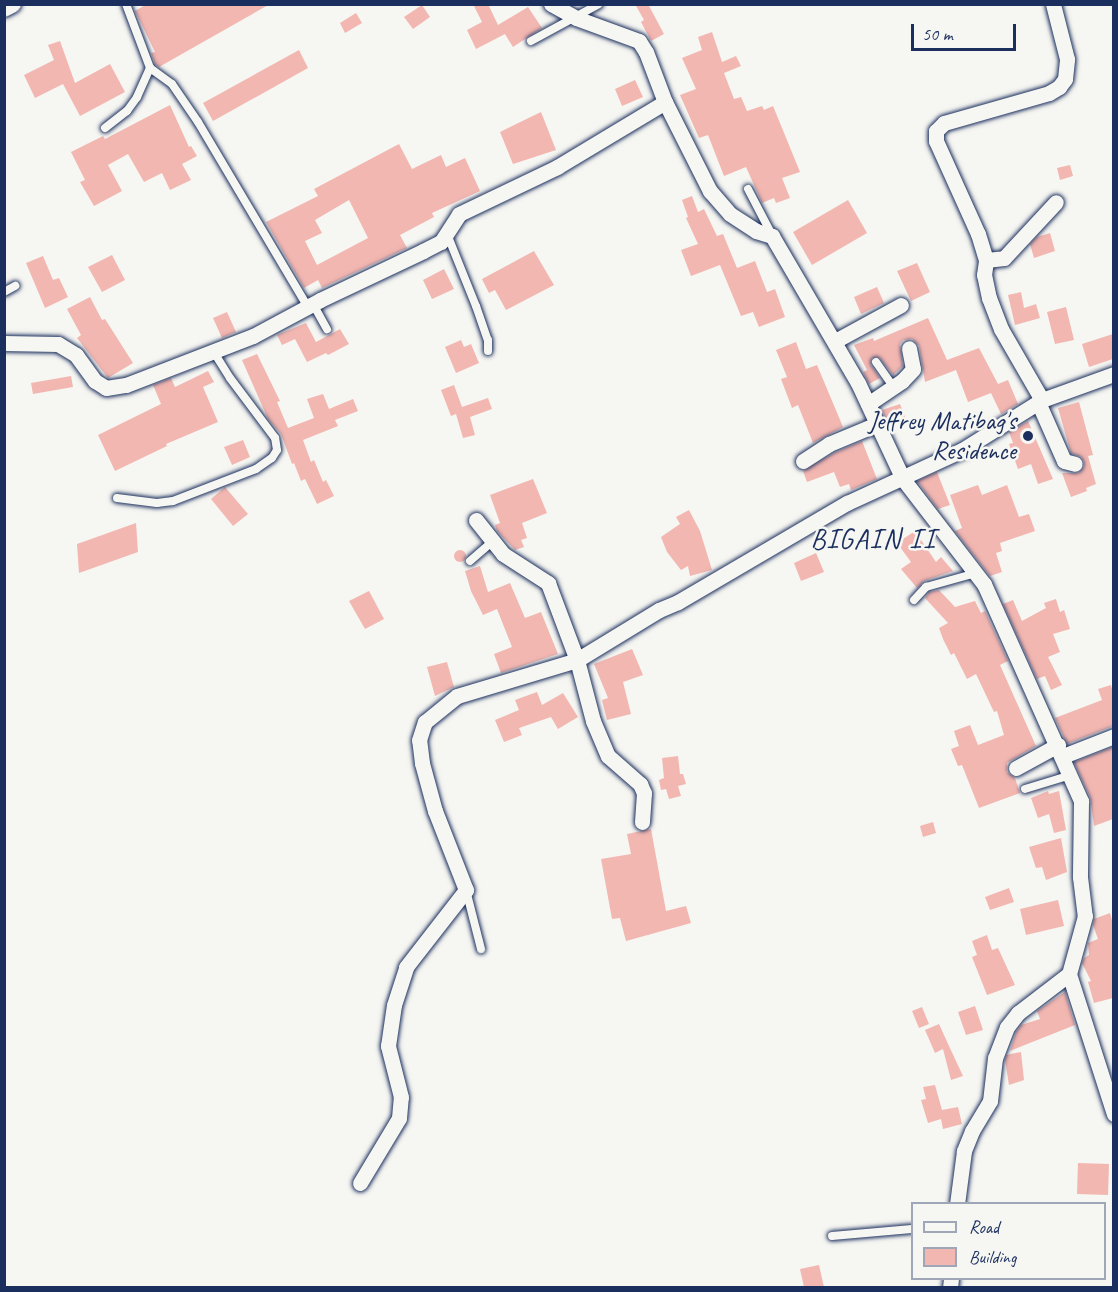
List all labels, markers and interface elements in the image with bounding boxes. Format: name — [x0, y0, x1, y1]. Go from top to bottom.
scale bar — [914, 12, 1019, 50]
text: 50 m — [922, 23, 953, 45]
place label: Jeffrey Matibag's Residence — [867, 405, 1016, 466]
marker: Jeffrey Matibag's Residence — [1021, 429, 1035, 443]
district label: BIGAIN II — [811, 522, 935, 556]
legend — [911, 1202, 1106, 1280]
text: Road — [969, 1216, 999, 1238]
text: Building — [969, 1246, 1016, 1268]

